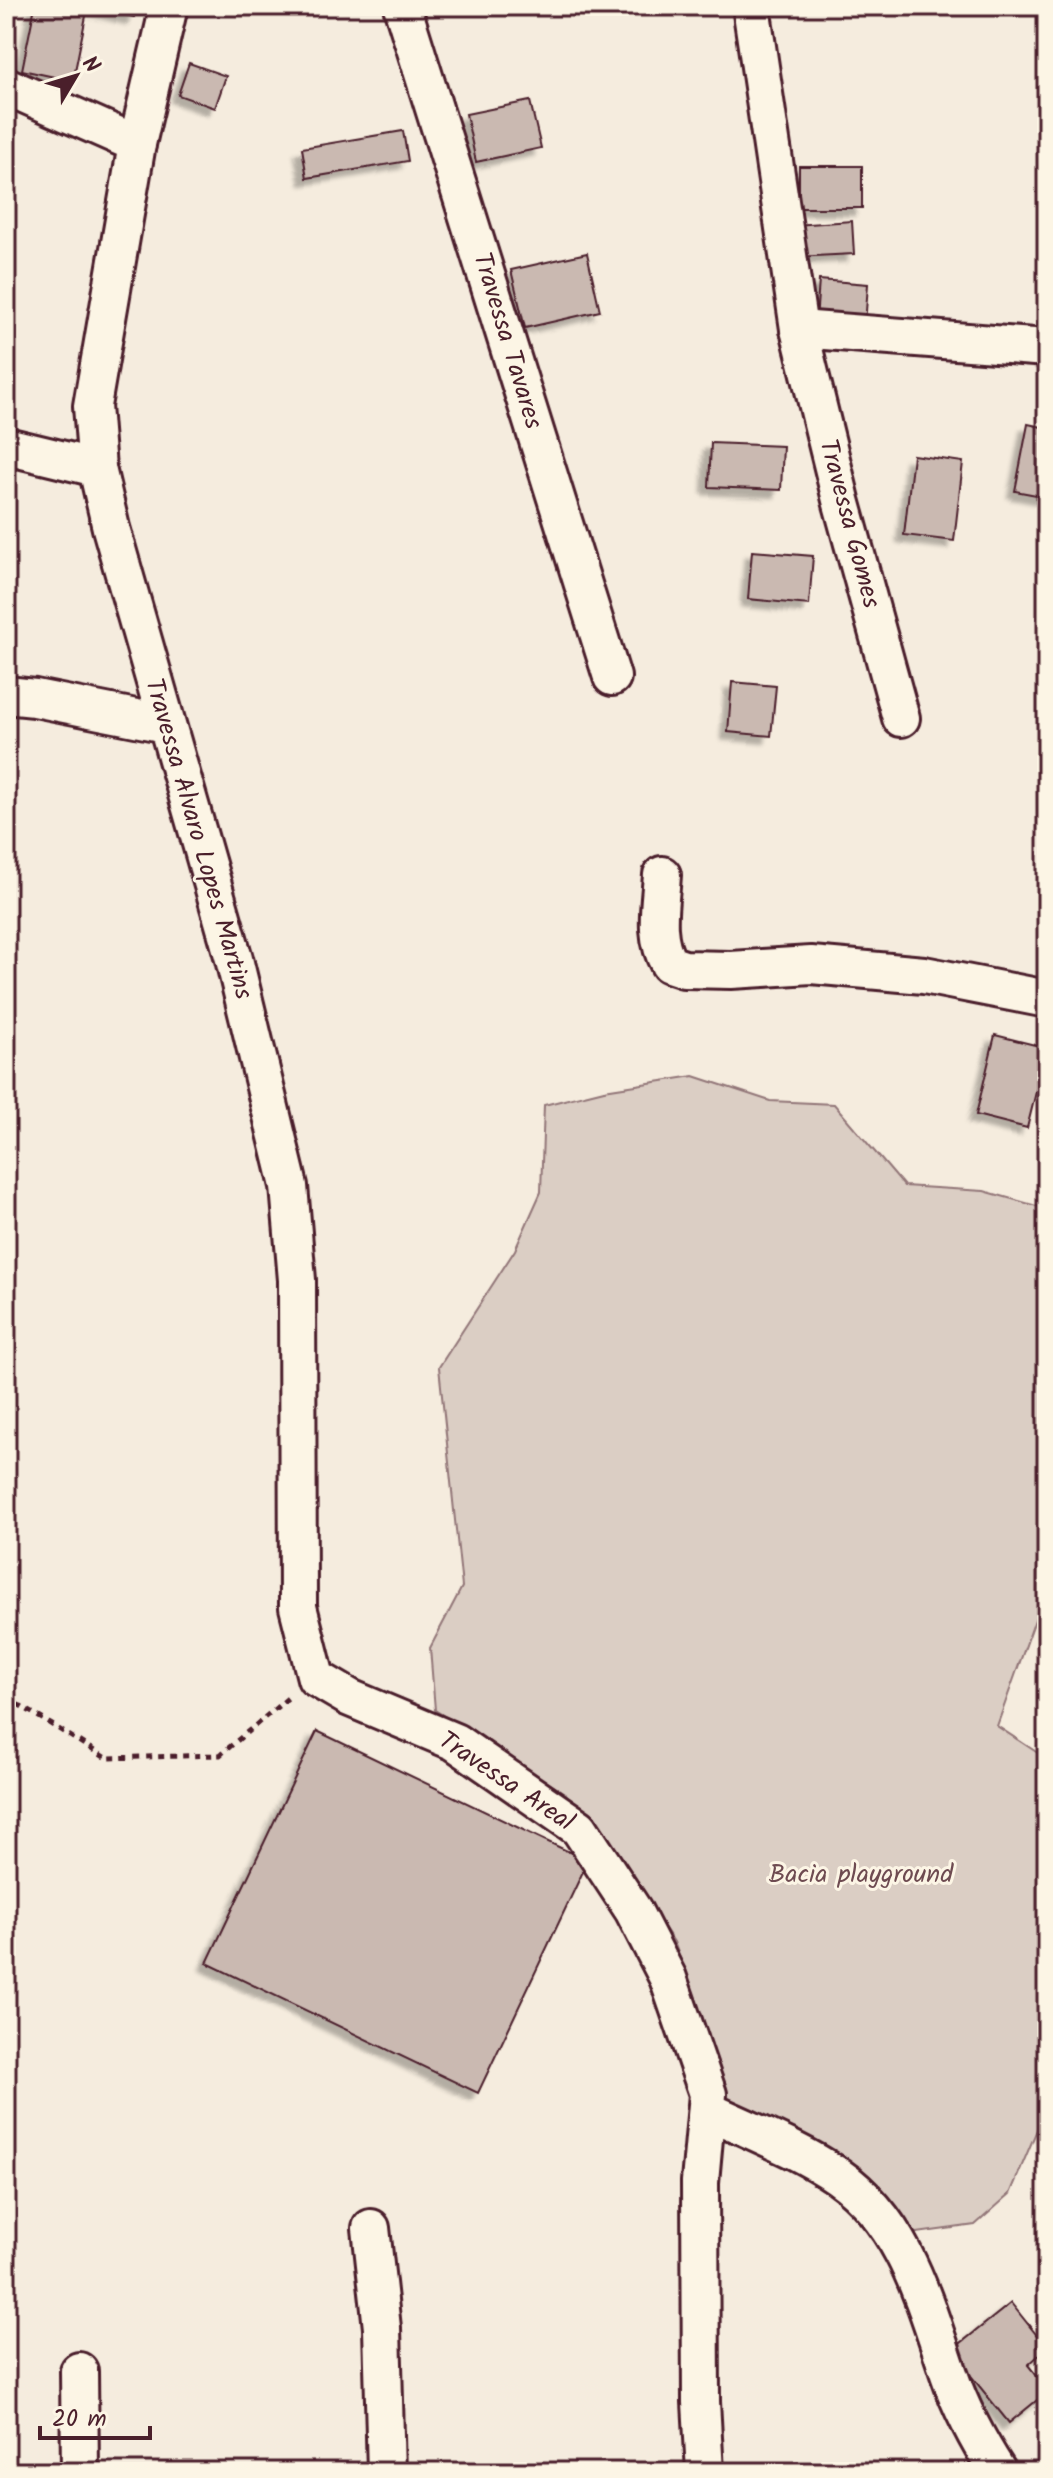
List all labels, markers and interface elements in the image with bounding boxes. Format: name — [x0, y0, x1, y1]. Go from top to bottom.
north arrow — [36, 36, 116, 116]
text: N — [72, 49, 108, 82]
street label: Travessa Tavares — [460, 247, 554, 435]
street label: Travessa Gomes — [806, 435, 892, 613]
street label: Travessa Alvaro Lopes Martins — [132, 673, 264, 1005]
street label: Travessa Areal — [429, 1721, 583, 1843]
park label: Bacia playground — [769, 1854, 954, 1896]
scale bar — [40, 2390, 150, 2440]
text: 20 m — [52, 2400, 107, 2439]

